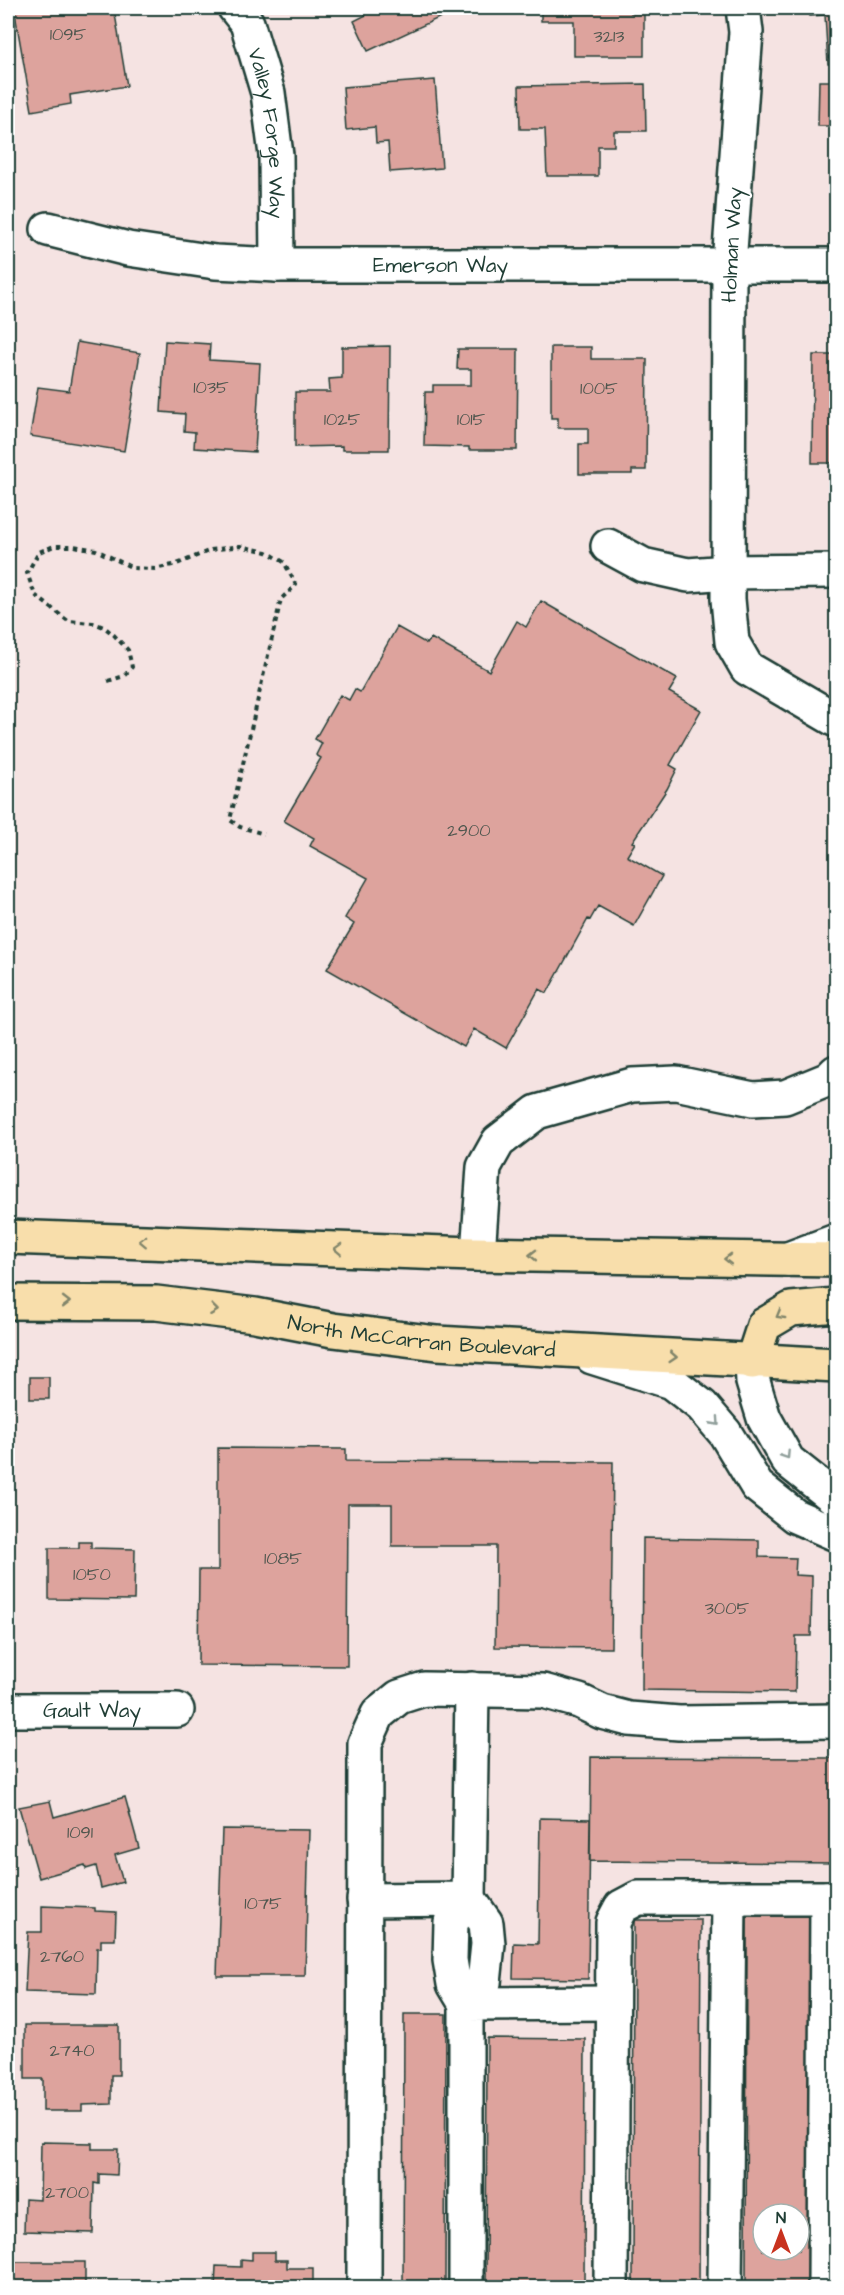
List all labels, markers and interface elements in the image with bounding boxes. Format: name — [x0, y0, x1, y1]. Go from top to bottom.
house number: 1095 — [50, 22, 87, 47]
house number: 3213 — [594, 24, 624, 49]
street label: Valley Forge Way — [241, 44, 291, 219]
street label: Holman Way — [714, 186, 752, 304]
street label: Emerson Way — [373, 251, 508, 282]
house number: 1035 — [193, 375, 229, 400]
house number: 1005 — [580, 376, 618, 401]
house number: 1025 — [324, 407, 361, 432]
house number: 1015 — [457, 407, 486, 432]
house number: 2900 — [447, 818, 491, 843]
one-way arrow — [139, 1235, 148, 1248]
one-way arrow — [334, 1243, 343, 1255]
one-way arrow — [528, 1249, 537, 1261]
one-way arrow — [723, 1252, 732, 1265]
one-way arrow — [61, 1296, 70, 1308]
one-way arrow — [209, 1303, 218, 1315]
street label: North McCarran Boulevard — [285, 1307, 556, 1364]
one-way arrow — [776, 1308, 786, 1319]
one-way arrow — [669, 1350, 678, 1363]
one-way arrow — [709, 1415, 720, 1426]
one-way arrow — [778, 1449, 790, 1459]
house number: 1085 — [264, 1546, 302, 1571]
house number: 1050 — [73, 1562, 111, 1587]
house number: 3005 — [705, 1596, 750, 1621]
street label: Gault Way — [43, 1696, 142, 1727]
house number: 1091 — [67, 1820, 93, 1845]
house number: 1075 — [244, 1891, 282, 1916]
house number: 2760 — [40, 1944, 84, 1969]
house number: 2740 — [50, 2038, 94, 2063]
house number: 2700 — [45, 2180, 89, 2205]
north arrow — [751, 2202, 811, 2262]
text: N — [776, 2207, 786, 2229]

